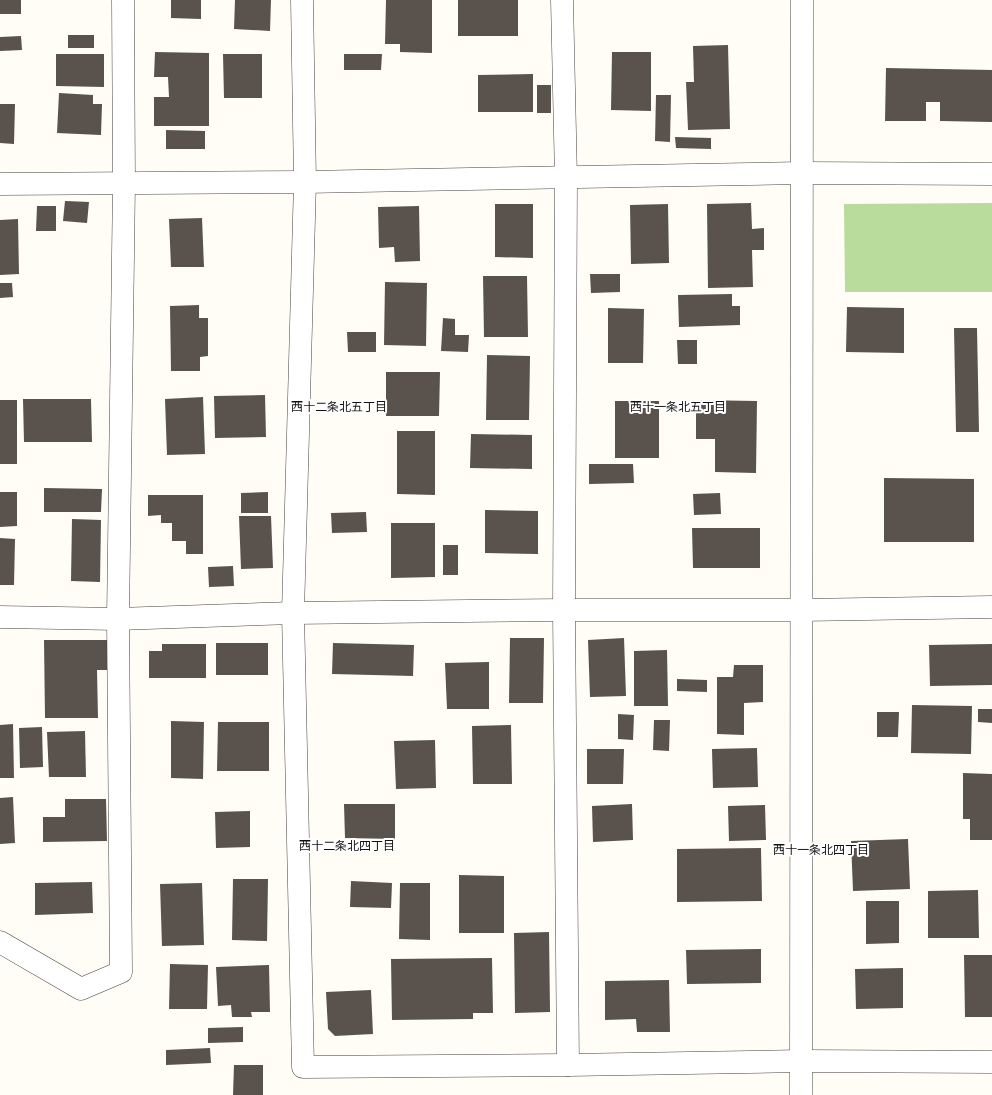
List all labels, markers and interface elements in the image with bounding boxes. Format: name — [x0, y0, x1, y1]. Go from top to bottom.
district label: 西十二条北五丁目 — [291, 399, 387, 414]
district label: 西十一条北五丁目 — [630, 399, 726, 414]
district label: 西十二条北四丁目 — [299, 838, 395, 853]
district label: 西十一条北四丁目 — [773, 842, 869, 857]

